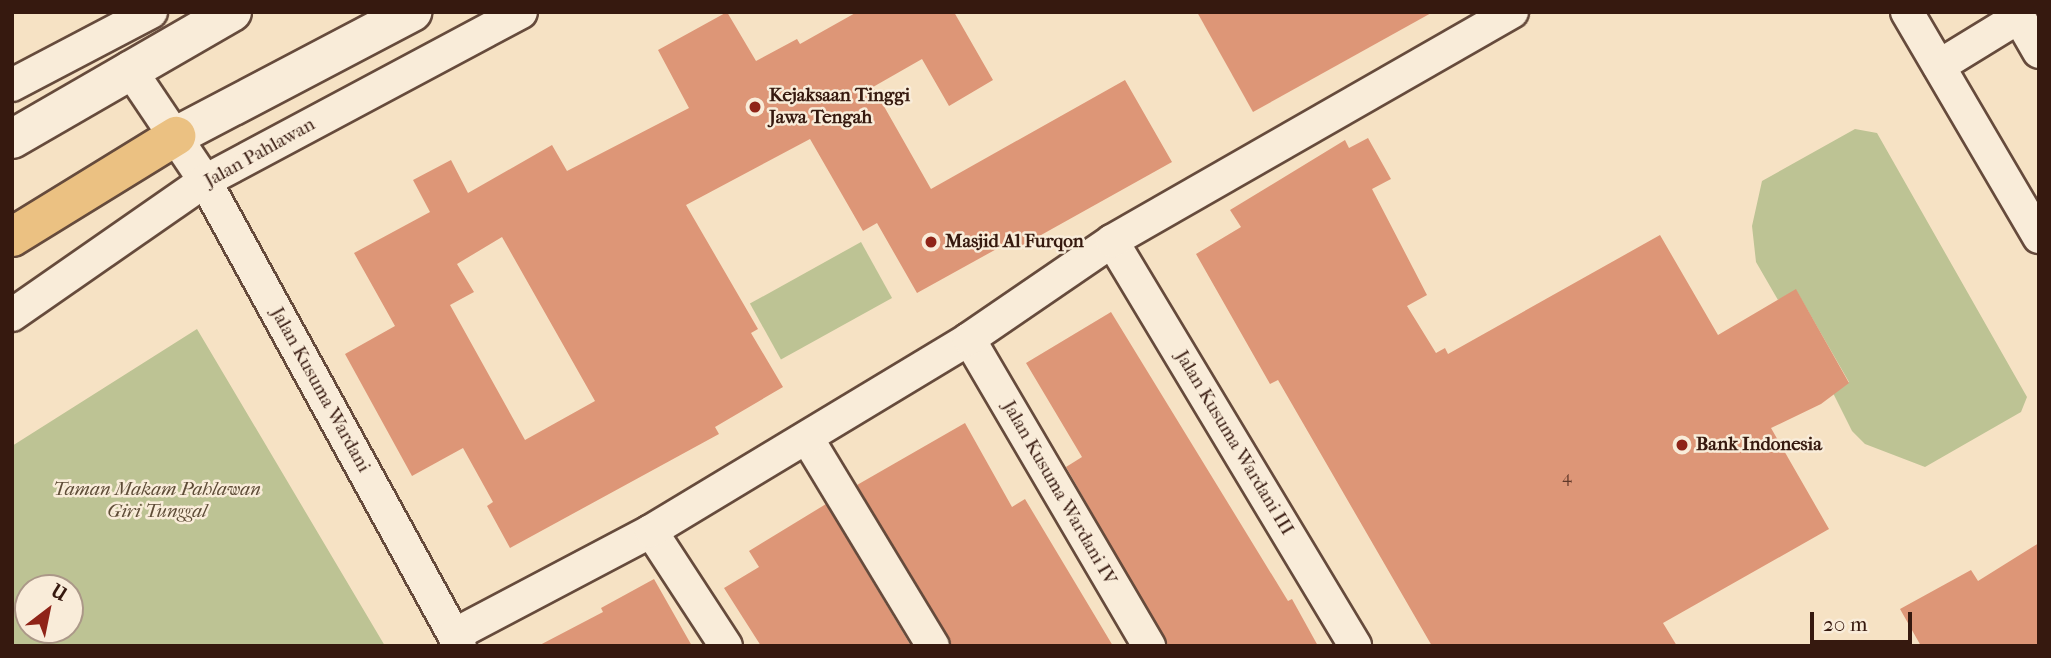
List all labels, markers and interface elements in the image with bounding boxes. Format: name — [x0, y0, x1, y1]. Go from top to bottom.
place label: Kejaksaan Tinggi Jawa Tengah — [769, 85, 910, 129]
marker: Kejaksaan Tinggi Jawa Tengah — [747, 99, 763, 115]
street label: Jalan Pahlawan — [201, 113, 319, 193]
place label: Masjid Al Furqon — [945, 231, 1084, 253]
marker: Masjid Al Furqon — [923, 234, 939, 250]
street label: Jalan Kusuma Wardani — [265, 304, 375, 476]
street label: Jalan Kusuma Wardani III — [1170, 347, 1298, 539]
street label: Jalan Kusuma Wardani IV — [997, 397, 1121, 589]
place label: Bank Indonesia — [1696, 434, 1822, 456]
marker: Bank Indonesia — [1674, 437, 1690, 453]
house number: 4 — [1562, 467, 1572, 487]
park label: Taman Makam Pahlawan Giri Tunggal — [53, 479, 261, 523]
north arrow — [14, 574, 84, 644]
text: U — [47, 580, 71, 606]
scale bar — [1813, 598, 1914, 642]
text: 20 m — [1823, 612, 1867, 636]

